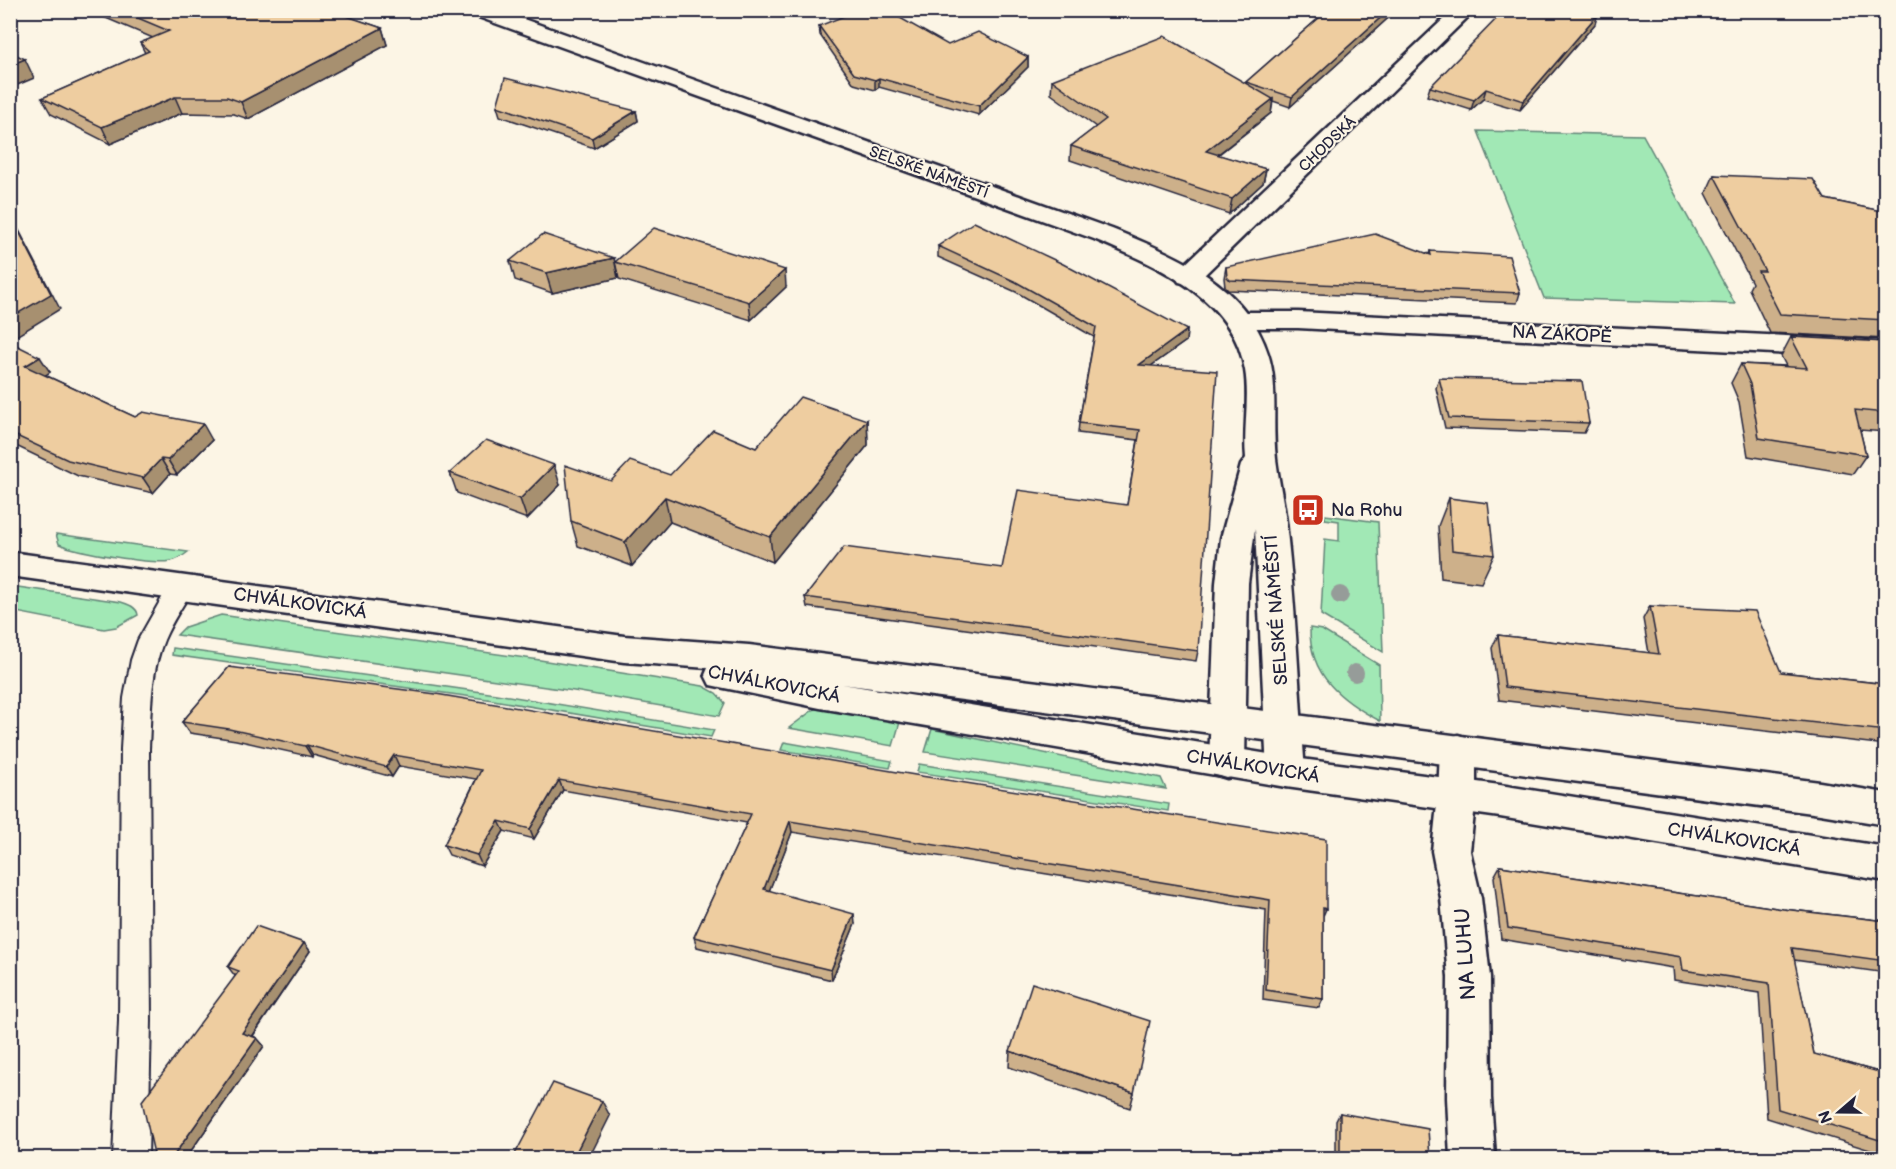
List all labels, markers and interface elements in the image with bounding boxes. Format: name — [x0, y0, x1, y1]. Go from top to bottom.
street label: CHODSKÁ — [1295, 112, 1360, 176]
street label: SELSKÉ NÁMĚSTÍ — [866, 142, 992, 203]
street label: NA ZÁKOPĚ — [1512, 319, 1613, 348]
bus stop icon: Na Rohu — [1290, 492, 1326, 528]
place label: Na Rohu — [1331, 500, 1403, 521]
street label: SELSKÉ NÁMĚSTÍ — [1259, 534, 1292, 686]
street label: CHVÁLKOVICKÁ — [232, 582, 369, 623]
street label: CHVÁLKOVICKÁ — [706, 659, 843, 708]
street label: CHVÁLKOVICKÁ — [1185, 744, 1322, 787]
street label: CHVÁLKOVICKÁ — [1666, 817, 1803, 860]
street label: NA LUHU — [1450, 907, 1481, 1001]
north arrow — [1809, 1082, 1869, 1142]
text: N — [1815, 1108, 1837, 1126]

